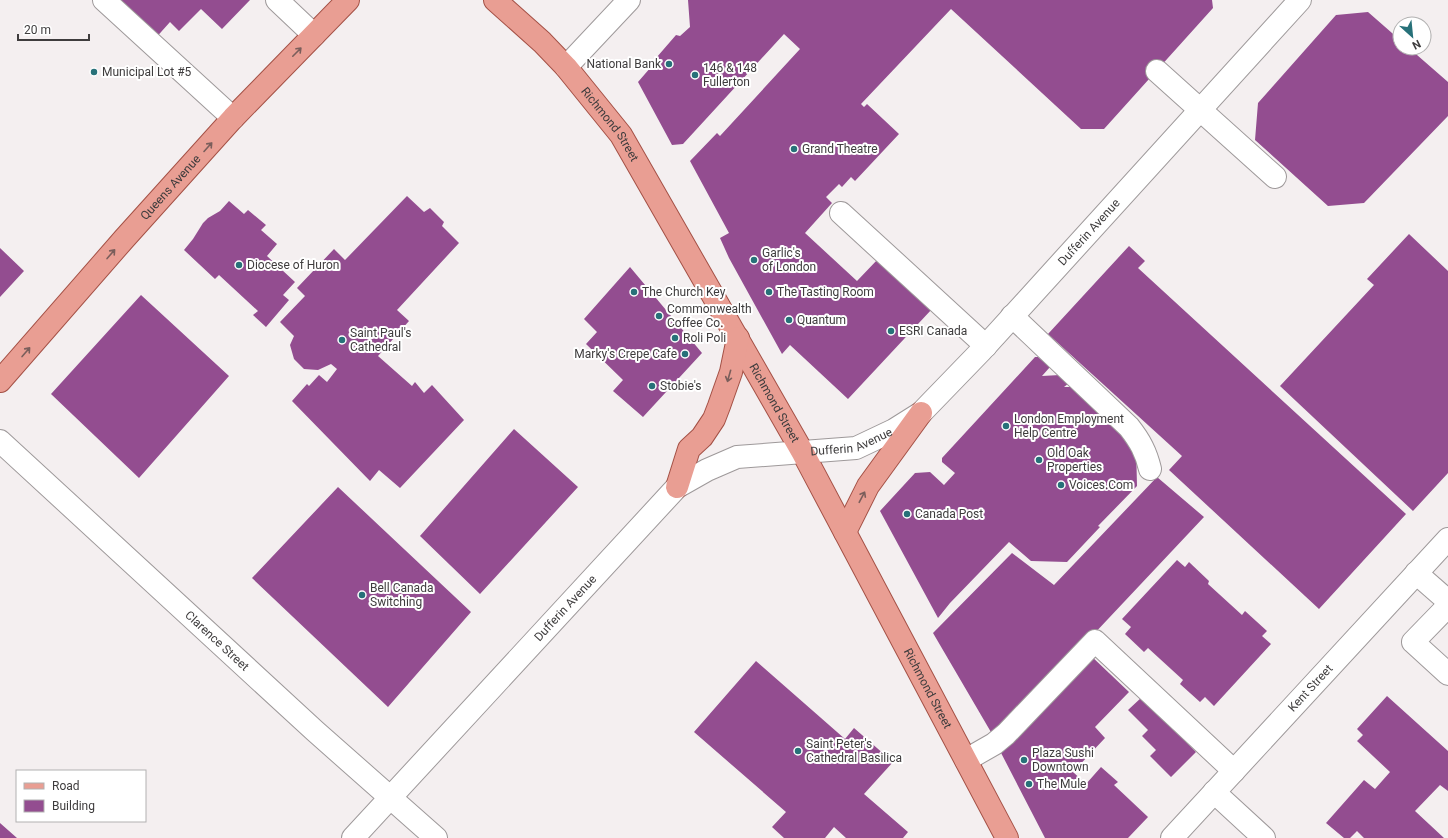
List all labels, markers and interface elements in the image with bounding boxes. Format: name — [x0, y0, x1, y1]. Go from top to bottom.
scale bar — [18, 16, 89, 42]
north arrow — [1392, 16, 1432, 56]
text: 20 m — [24, 23, 51, 37]
text: N — [1410, 37, 1423, 52]
one-way arrow — [292, 47, 302, 57]
place label: National Bank — [586, 57, 662, 71]
marker: National Bank — [664, 59, 674, 69]
place label: 146 & 148 Fullerton — [703, 61, 757, 89]
place label: Municipal Lot #5 — [102, 65, 192, 79]
marker: Municipal Lot #5 — [89, 67, 99, 77]
marker: 146 & 148 Fullerton — [690, 70, 700, 80]
street label: Richmond Street — [578, 84, 642, 164]
one-way arrow — [203, 142, 212, 152]
place label: Grand Theatre — [802, 142, 878, 156]
marker: Grand Theatre — [789, 144, 799, 154]
street label: Queens Avenue — [138, 152, 203, 223]
street label: Dufferin Avenue — [1055, 196, 1123, 268]
place label: Garlic's of London — [762, 246, 816, 274]
one-way arrow — [107, 249, 116, 259]
marker: Garlic's of London — [749, 255, 759, 265]
place label: Diocese of Huron — [247, 258, 339, 272]
marker: Diocese of Huron — [234, 260, 244, 270]
place label: The Church Key — [642, 285, 726, 299]
place label: The Tasting Room — [777, 285, 874, 299]
marker: The Church Key — [629, 287, 639, 297]
marker: The Tasting Room — [764, 287, 774, 297]
place label: Commonwealth Coffee Co. — [667, 302, 752, 330]
marker: Commonwealth Coffee Co. — [654, 311, 664, 321]
place label: Quantum — [797, 313, 846, 327]
marker: Quantum — [784, 315, 794, 325]
place label: ESRI Canada — [899, 324, 967, 338]
place label: Saint Paul's Cathedral — [350, 326, 412, 354]
marker: ESRI Canada — [886, 326, 896, 336]
place label: Roli Poli — [683, 331, 726, 345]
marker: Roli Poli — [670, 333, 680, 343]
marker: Saint Paul's Cathedral — [337, 335, 347, 345]
one-way arrow — [21, 346, 30, 357]
place label: Marky's Crepe Cafe — [574, 347, 677, 361]
marker: Marky's Crepe Cafe — [680, 349, 690, 359]
street label: Richmond Street — [746, 361, 803, 445]
one-way arrow — [725, 369, 733, 382]
place label: Stobie's — [660, 379, 702, 393]
marker: Stobie's — [647, 381, 657, 391]
place label: London Employment Help Centre — [1014, 412, 1124, 440]
marker: London Employment Help Centre — [1001, 421, 1011, 431]
street label: Dufferin Avenue — [810, 425, 895, 458]
place label: Old Oak Properties — [1047, 446, 1102, 474]
marker: Old Oak Properties — [1034, 455, 1044, 465]
place label: Voices.Com — [1069, 478, 1133, 492]
marker: Voices.Com — [1056, 480, 1066, 490]
one-way arrow — [859, 491, 866, 503]
place label: Canada Post — [915, 507, 983, 521]
marker: Canada Post — [902, 509, 912, 519]
street label: Dufferin Avenue — [531, 572, 599, 644]
place label: Bell Canada Switching — [370, 581, 433, 609]
marker: Bell Canada Switching — [357, 590, 367, 600]
street label: Clarence Street — [182, 608, 252, 674]
street label: Richmond Street — [901, 646, 955, 731]
street label: Kent Street — [1285, 662, 1336, 715]
place label: Saint Peter's Cathedral Basilica — [806, 737, 902, 765]
marker: Saint Peter's Cathedral Basilica — [793, 746, 803, 756]
place label: Plaza Sushi Downtown — [1032, 746, 1094, 774]
marker: Plaza Sushi Downtown — [1019, 755, 1029, 765]
legend — [16, 770, 146, 822]
place label: The Mule — [1037, 777, 1086, 791]
text: Road — [52, 779, 80, 793]
marker: The Mule — [1024, 779, 1034, 789]
text: Building — [52, 799, 95, 813]

